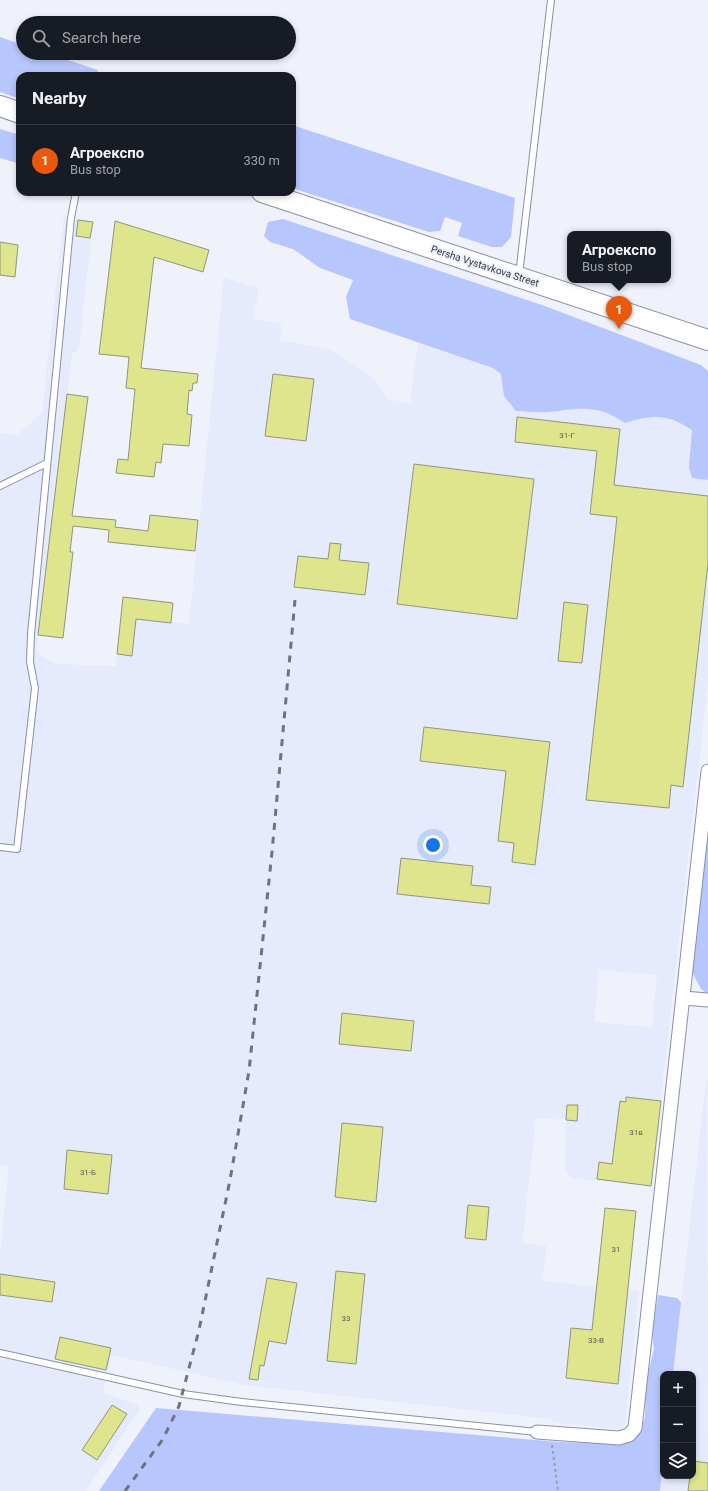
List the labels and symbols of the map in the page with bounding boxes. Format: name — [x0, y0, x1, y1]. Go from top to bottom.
street label: Persha Vystavkova Street — [430, 243, 540, 289]
pin: 1 — [606, 296, 632, 329]
house number: 31-Г — [559, 431, 575, 440]
your location — [423, 835, 443, 855]
house number: 31в — [629, 1128, 643, 1137]
house number: 31-Б — [80, 1168, 96, 1177]
house number: 31 — [612, 1245, 621, 1254]
house number: 33 — [342, 1314, 351, 1323]
house number: 33-В — [588, 1336, 604, 1345]

